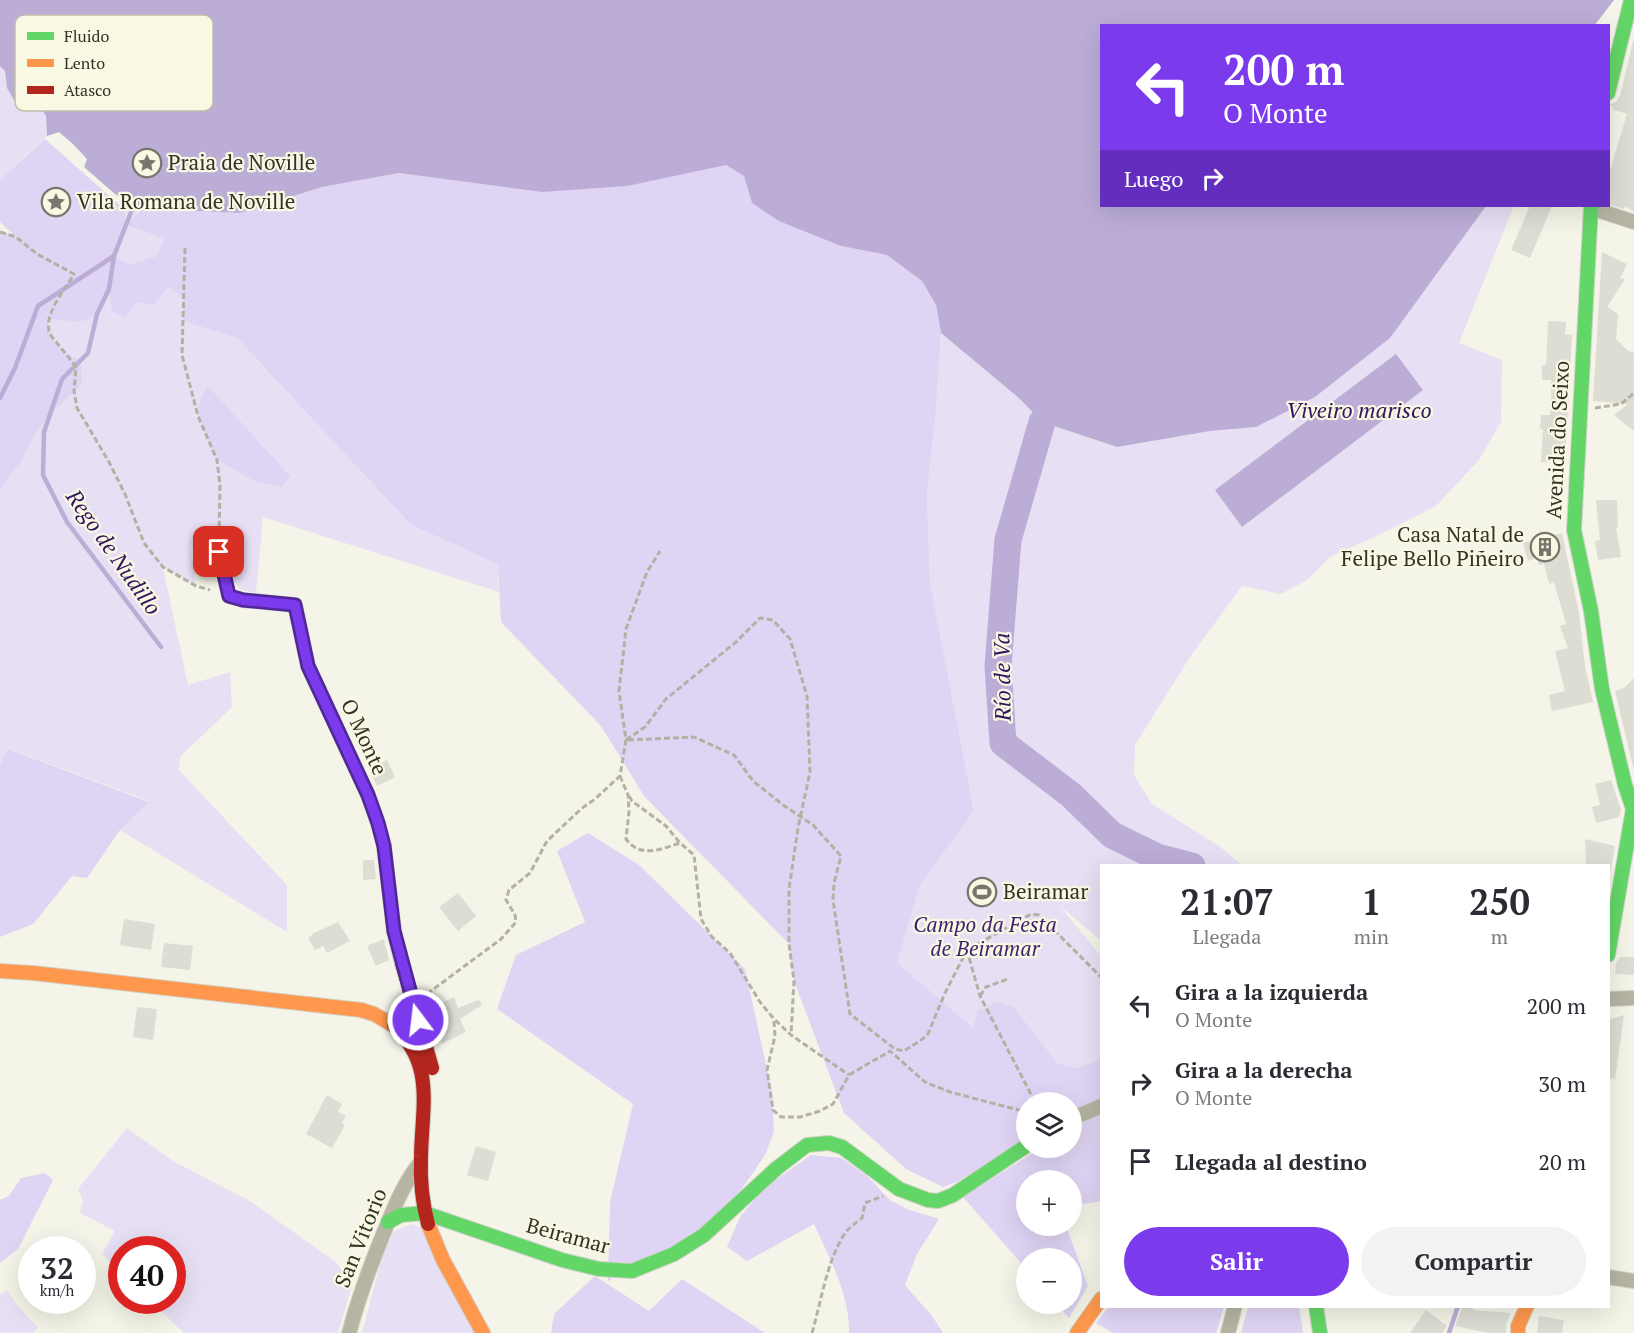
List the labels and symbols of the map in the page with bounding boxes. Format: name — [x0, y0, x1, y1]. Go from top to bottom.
legend — [15, 15, 213, 111]
text: Fluido — [64, 25, 109, 47]
text: Lento — [64, 52, 105, 74]
text: Atasco — [64, 79, 111, 101]
place icon: Praia de Noville — [131, 147, 163, 179]
place label: Praia de Noville — [168, 148, 315, 176]
place icon: Vila Romana de Noville — [40, 186, 72, 218]
place label: Vila Romana de Noville — [77, 187, 295, 215]
street label: Avenida do Seixo — [1539, 360, 1575, 520]
water label: Viveiro marisco — [1286, 395, 1432, 424]
water label: Rego de Nudillo — [60, 482, 168, 620]
place label: Casa Natal de Felipe Bello Piñeiro — [1341, 520, 1524, 572]
pin — [193, 526, 244, 577]
building icon: Casa Natal de Felipe Bello Piñeiro — [1529, 531, 1561, 563]
water label: Río de Va — [986, 633, 1017, 722]
street label: O Monte — [335, 694, 395, 779]
sports icon: Beiramar — [966, 876, 998, 908]
place label: Beiramar — [1003, 877, 1088, 905]
park label: Campo da Festa de Beiramar — [913, 910, 1057, 962]
position arrow — [386, 988, 450, 1052]
street label: San Vitorio — [327, 1184, 393, 1292]
street label: Beiramar — [523, 1210, 613, 1260]
speed limit sign: 40 — [108, 1236, 186, 1314]

